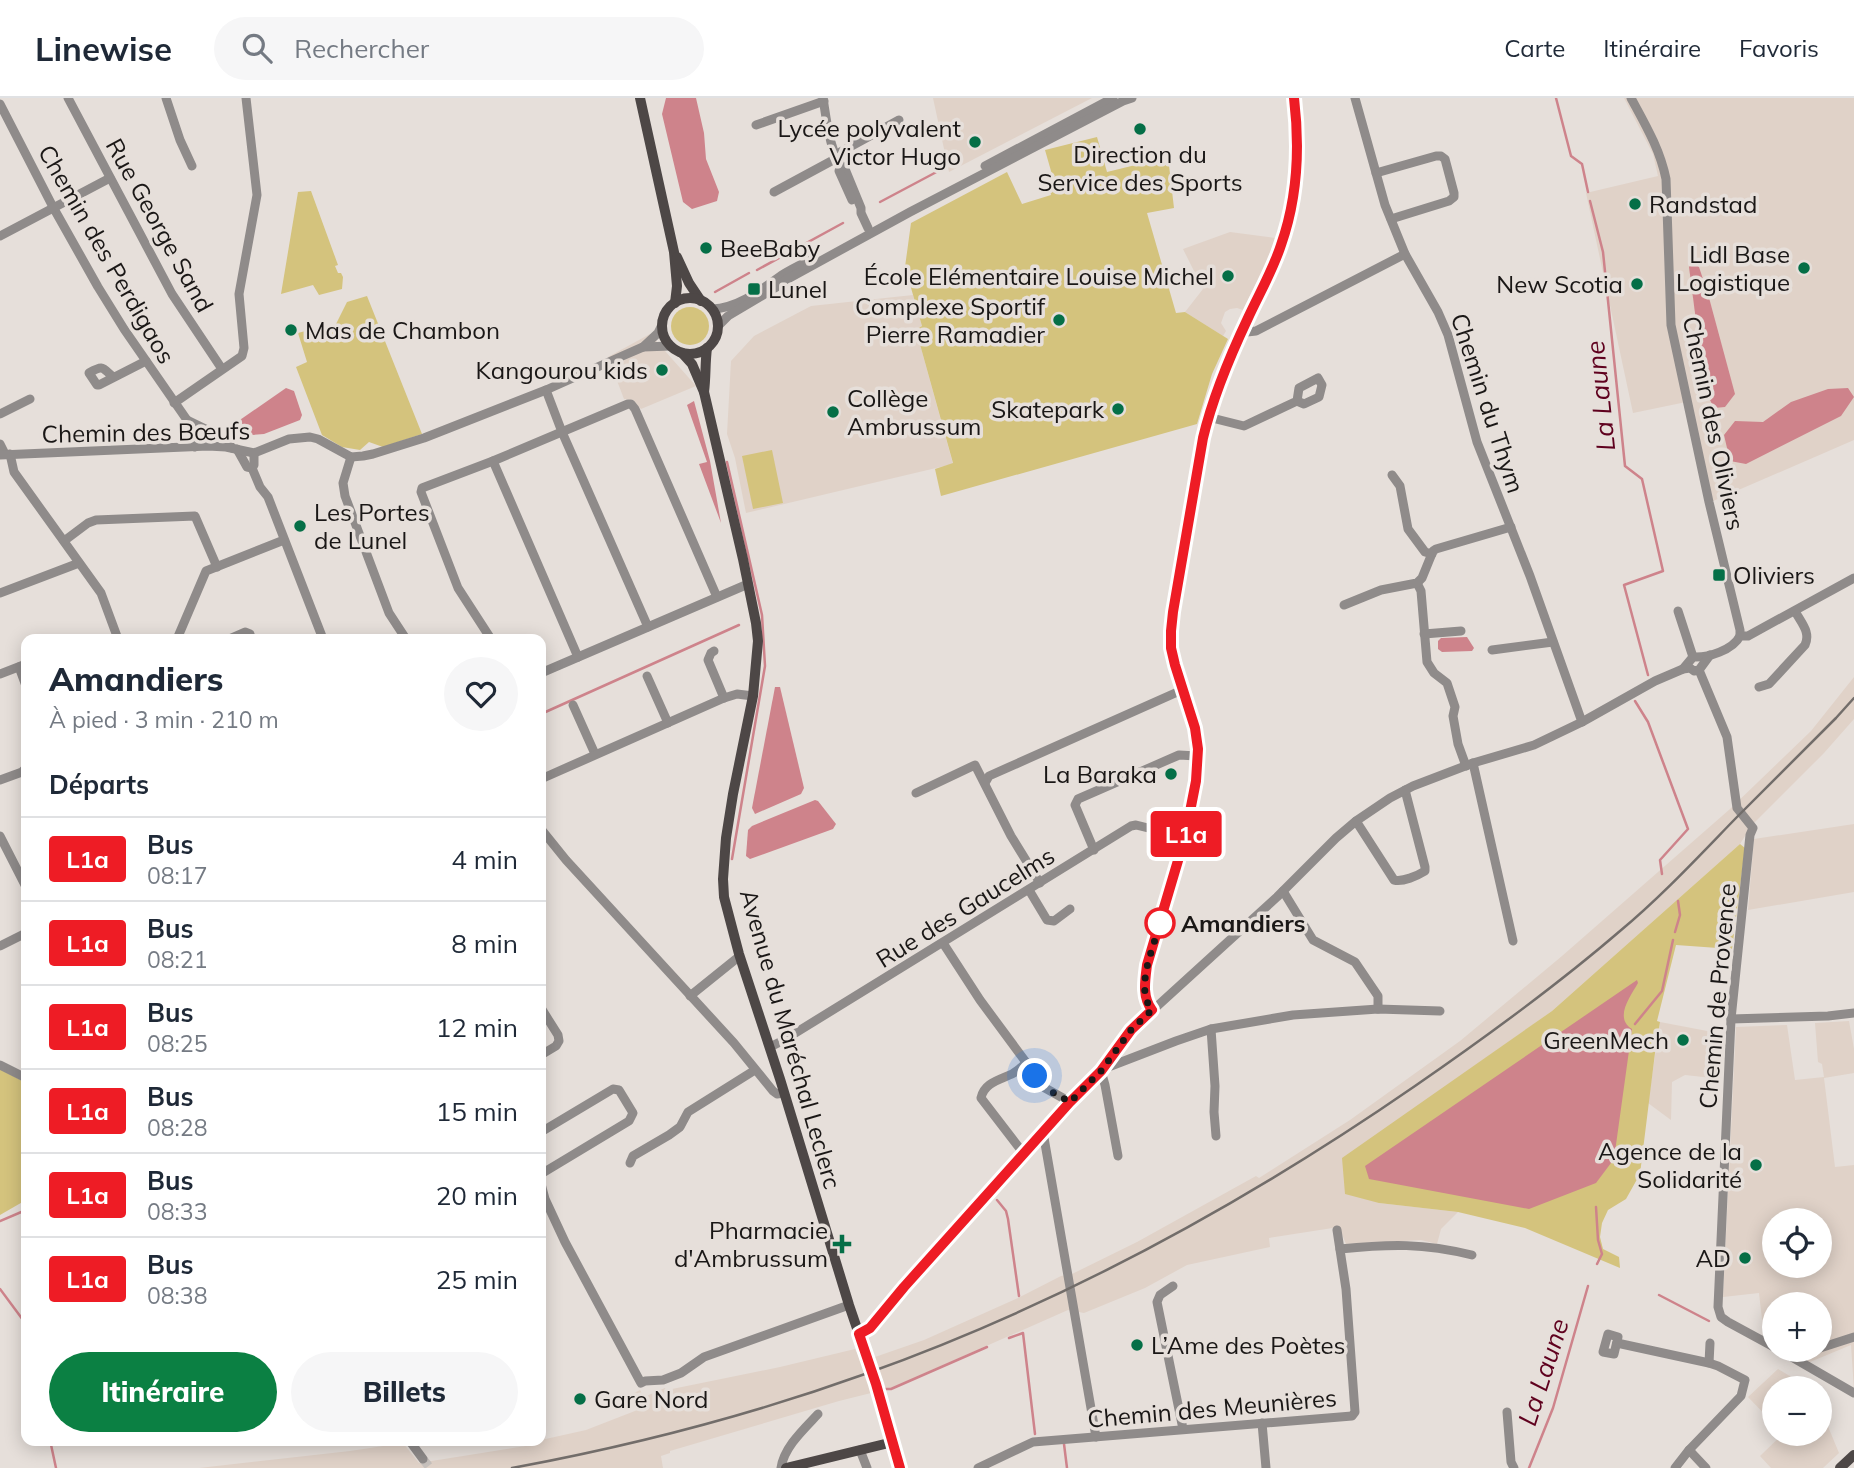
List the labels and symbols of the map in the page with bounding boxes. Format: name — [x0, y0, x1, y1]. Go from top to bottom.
place label: Lycée polyvalent Victor Hugo — [777, 113, 961, 171]
marker: Direction du Service des Sports — [1132, 121, 1148, 137]
street label: Rue George Sand — [100, 133, 220, 317]
marker: Lycée polyvalent Victor Hugo — [967, 134, 983, 150]
street label: Chemin des Perdigaos — [32, 139, 182, 369]
place label: Direction du Service des Sports — [1037, 139, 1243, 197]
place label: Randstad — [1649, 189, 1757, 219]
marker: Randstad — [1627, 196, 1643, 212]
place label: BeeBaby — [720, 233, 820, 263]
place label: Lidl Base Logistique — [1676, 239, 1790, 297]
marker: BeeBaby — [698, 240, 714, 256]
marker: Lidl Base Logistique — [1796, 260, 1812, 276]
place label: École Elémentaire Louise Michel — [864, 261, 1214, 291]
marker: École Elémentaire Louise Michel — [1220, 268, 1236, 284]
place label: New Scotia — [1496, 269, 1623, 299]
place label: Lunel — [768, 274, 828, 304]
marker: New Scotia — [1629, 276, 1645, 292]
marker: Lunel — [746, 281, 762, 297]
place label: Complexe Sportif Pierre Ramadier — [855, 291, 1046, 349]
street label: Chemin du Thym — [1445, 309, 1531, 497]
marker: Complexe Sportif Pierre Ramadier — [1051, 312, 1067, 328]
street label: Chemin des Oliviers — [1677, 313, 1751, 533]
place label: Mas de Chambon — [305, 315, 500, 345]
marker: Mas de Chambon — [283, 322, 299, 338]
water label: La Laune — [1578, 339, 1622, 453]
place label: Kangourou kids — [476, 355, 648, 385]
marker: Kangourou kids — [654, 362, 670, 378]
place label: Collège Ambrussum — [847, 383, 981, 441]
place label: Skatepark — [991, 394, 1105, 424]
marker: Skatepark — [1110, 401, 1126, 417]
marker: Collège Ambrussum — [825, 404, 841, 420]
street label: Chemin des Bœufs — [41, 415, 251, 449]
place label: Les Portes de Lunel — [314, 497, 430, 555]
marker: Les Portes de Lunel — [292, 518, 308, 534]
place label: Oliviers — [1733, 560, 1815, 590]
marker: Oliviers — [1711, 567, 1727, 583]
place label: La Baraka — [1043, 759, 1157, 789]
marker: La Baraka — [1163, 766, 1179, 782]
line badge: L1a — [1146, 811, 1226, 857]
street label: Rue des Gaucelms — [870, 840, 1060, 974]
street label: Chemin de Provence — [1692, 882, 1742, 1110]
street label: Avenue du Maréchal Leclerc — [734, 886, 848, 1192]
marker: Amandiers — [1145, 908, 1175, 938]
place label: Amandiers — [1181, 908, 1306, 938]
place label: GreenMech — [1543, 1025, 1669, 1055]
marker: GreenMech — [1675, 1032, 1691, 1048]
your location — [1017, 1058, 1052, 1093]
place label: Agence de la Solidarité — [1598, 1136, 1742, 1194]
marker: Agence de la Solidarité — [1748, 1157, 1764, 1173]
place label: Pharmacie d'Ambrussum — [674, 1215, 828, 1273]
marker: Pharmacie d'Ambrussum — [834, 1236, 850, 1252]
place label: AD — [1695, 1243, 1731, 1273]
marker: AD — [1737, 1250, 1753, 1266]
water label: La Laune — [1510, 1314, 1576, 1430]
place label: L’Ame des Poètes — [1151, 1330, 1345, 1360]
marker: L’Ame des Poètes — [1129, 1337, 1145, 1353]
street label: Chemin des Meunières — [1086, 1382, 1338, 1434]
place label: Gare Nord — [594, 1384, 708, 1414]
marker: Gare Nord — [572, 1391, 588, 1407]

